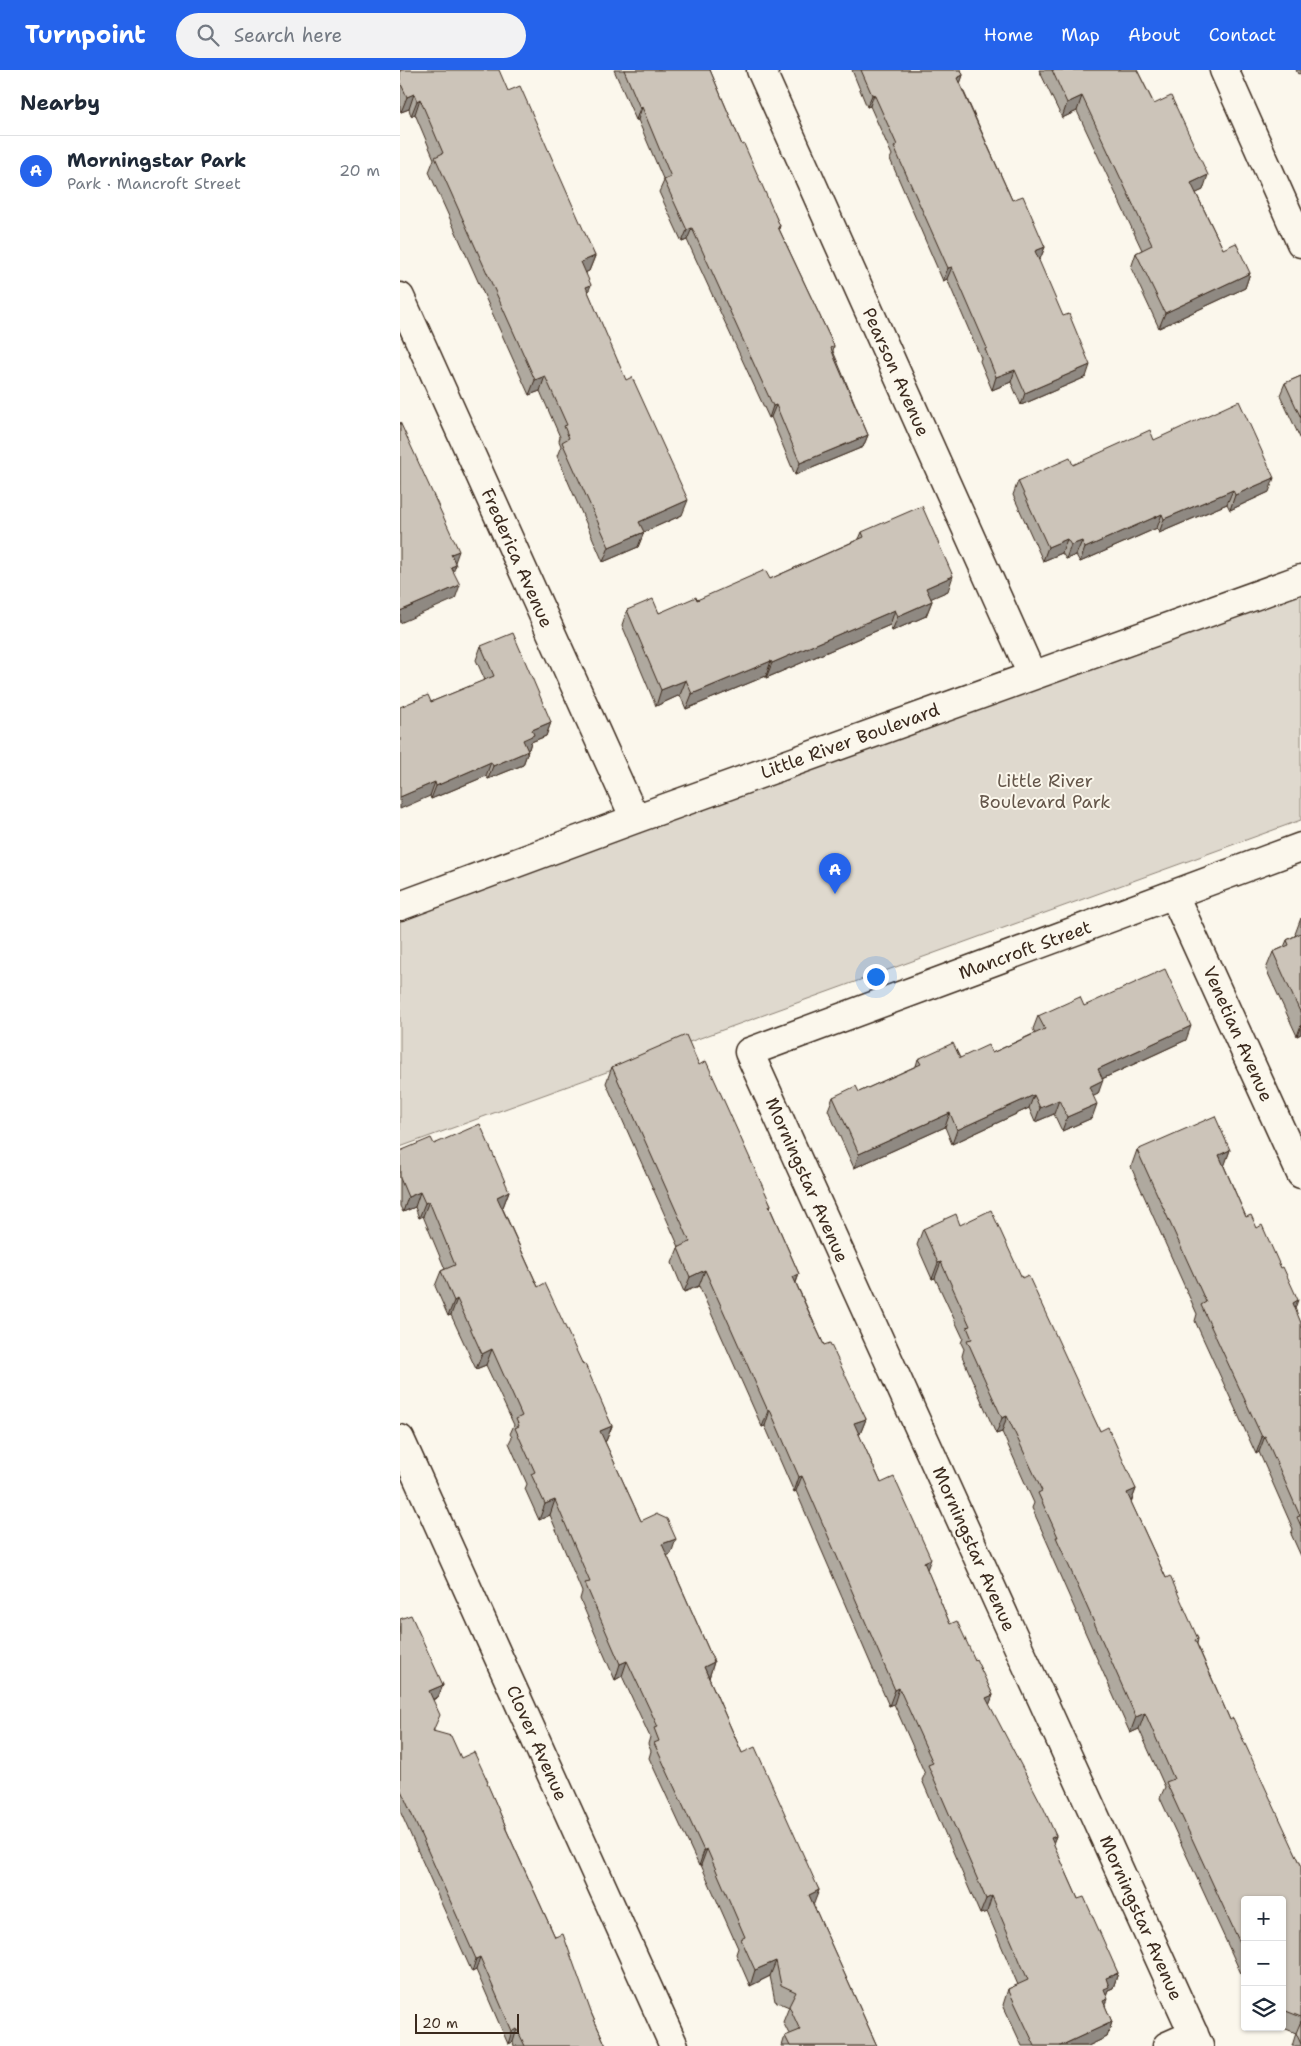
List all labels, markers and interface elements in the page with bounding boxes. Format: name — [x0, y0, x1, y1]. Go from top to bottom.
search box — [176, 13, 526, 58]
text: Turnpoint — [25, 19, 146, 51]
icon: search — [194, 21, 222, 49]
text: Search here — [234, 23, 342, 48]
text: Home — [984, 23, 1033, 47]
text: Map — [1061, 23, 1100, 47]
text: About — [1128, 23, 1181, 47]
text: Contact — [1209, 23, 1276, 47]
text: Nearby — [20, 89, 100, 117]
text: Morningstar Park — [67, 148, 246, 173]
text: A — [30, 160, 42, 181]
text: 20 m — [339, 160, 380, 181]
text: Park · Mancroft Street — [67, 173, 241, 194]
street label: Pearson Avenue — [857, 304, 935, 440]
street label: Frederica Avenue — [476, 485, 558, 631]
street label: Little River Boulevard — [757, 697, 943, 785]
park label: Little River Boulevard Park — [979, 769, 1111, 814]
pin: A — [819, 853, 851, 894]
street label: Mancroft Street — [955, 915, 1095, 985]
street label: Venetian Avenue — [1197, 963, 1279, 1105]
your location — [863, 964, 889, 990]
street label: Morningstar Avenue — [760, 1094, 854, 1266]
street label: Morningstar Avenue — [927, 1463, 1021, 1635]
street label: Clover Avenue — [501, 1681, 573, 1805]
street label: Morningstar Avenue — [1094, 1832, 1188, 2004]
map controls — [1241, 1896, 1286, 2031]
button: + — [1241, 1896, 1286, 1941]
button: − — [1241, 1941, 1286, 1986]
button: layers — [1241, 1986, 1286, 2031]
scale bar — [415, 2011, 519, 2034]
text: 20 m — [422, 2014, 458, 2032]

